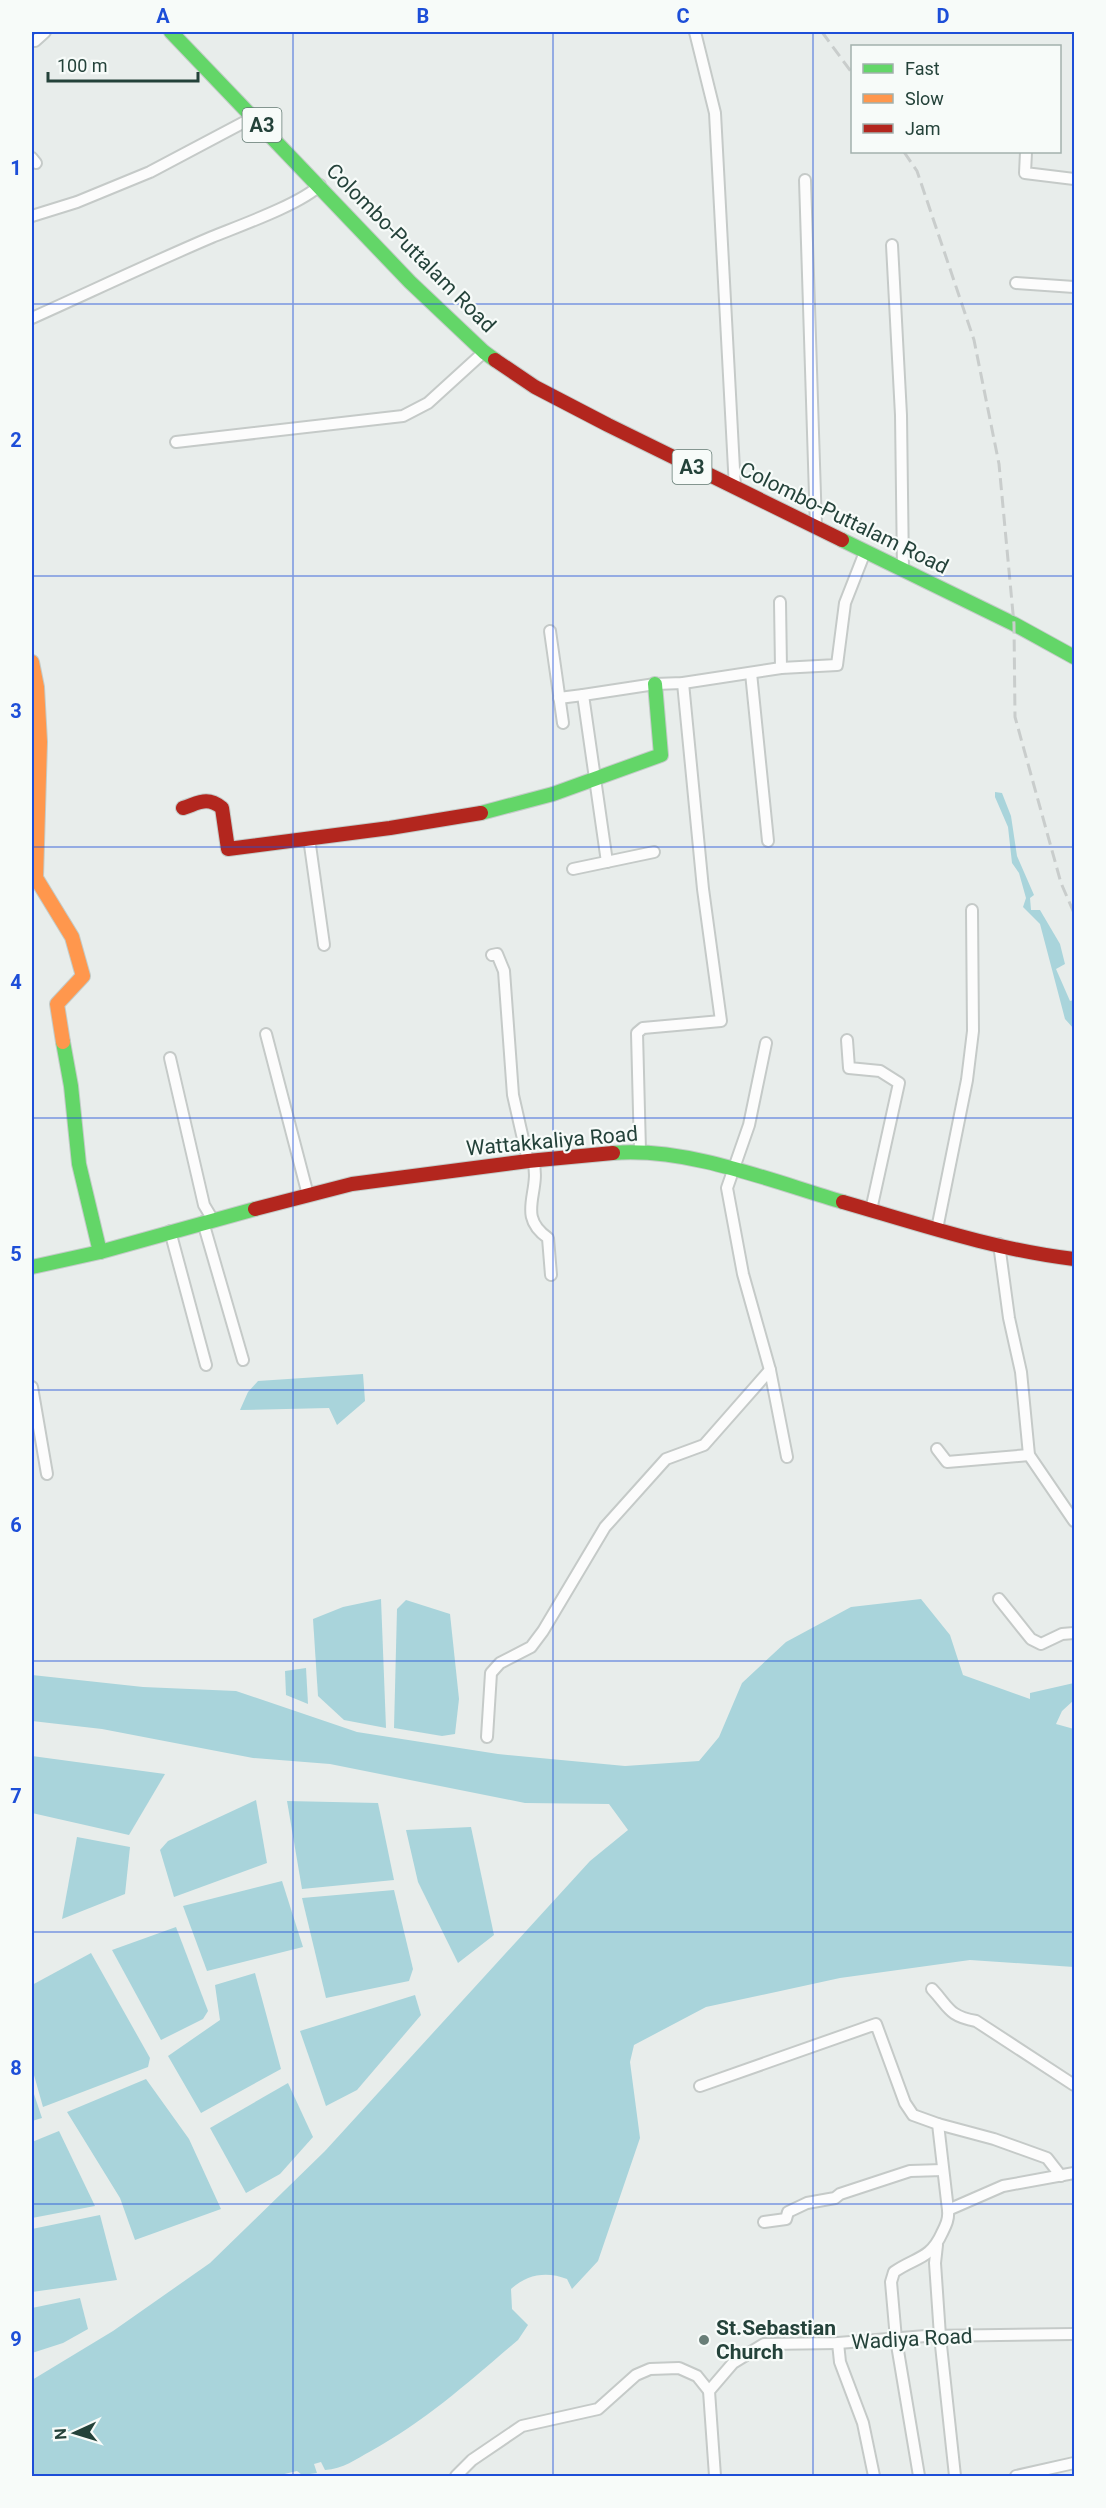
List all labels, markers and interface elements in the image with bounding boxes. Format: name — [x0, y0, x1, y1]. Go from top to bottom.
text: A — [156, 4, 170, 28]
text: B — [417, 4, 429, 28]
text: C — [676, 4, 690, 28]
text: D — [937, 4, 950, 28]
scale bar — [48, 45, 198, 83]
legend — [851, 45, 1061, 153]
text: 100 m — [57, 55, 108, 76]
text: Fast — [905, 58, 940, 79]
text: Slow — [905, 88, 944, 109]
road number: A3 — [242, 108, 282, 142]
text: Jam — [905, 118, 941, 139]
text: 1 — [10, 156, 22, 180]
street label: Colombo-Puttalam Road — [322, 159, 500, 337]
text: 2 — [10, 428, 22, 452]
road number: A3 — [672, 450, 712, 484]
street label: Colombo-Puttalam Road — [736, 457, 952, 579]
text: 3 — [10, 699, 22, 723]
text: 4 — [10, 970, 22, 994]
street label: Wattakkaliya Road — [465, 1122, 639, 1160]
text: 5 — [10, 1242, 22, 1266]
text: 6 — [10, 1513, 22, 1537]
text: 7 — [10, 1784, 22, 1808]
text: 8 — [10, 2056, 22, 2080]
place label: St.Sebastian Church — [716, 2316, 836, 2364]
street label: Wadiya Road — [851, 2324, 973, 2354]
text: 9 — [10, 2327, 22, 2351]
marker: St.Sebastian Church — [697, 2333, 711, 2347]
north arrow — [45, 2403, 105, 2463]
text: N — [51, 2428, 70, 2440]

